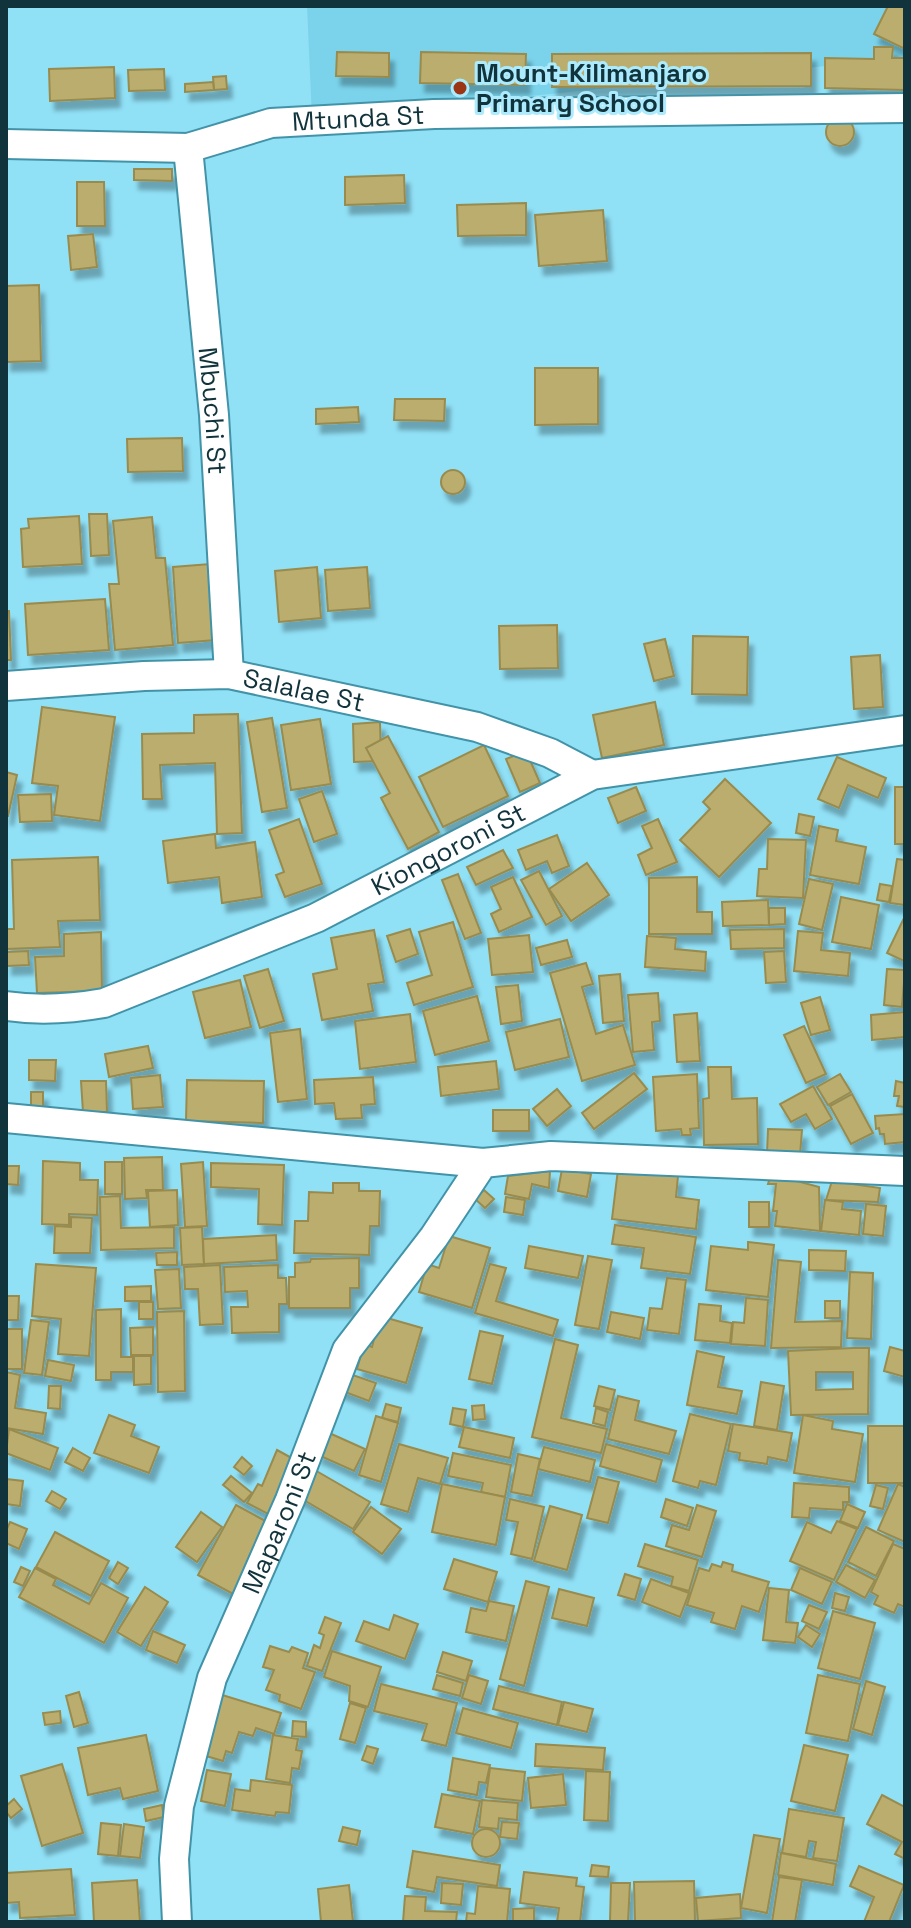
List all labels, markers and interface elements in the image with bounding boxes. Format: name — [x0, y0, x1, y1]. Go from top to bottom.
place label: Mount-Kilimanjaro Primary School — [476, 56, 707, 120]
marker: Mount-Kilimanjaro Primary School — [451, 79, 469, 97]
street label: Mtunda St — [291, 98, 425, 139]
street label: Mbuchi St — [190, 346, 234, 475]
street label: Salalae St — [240, 661, 368, 720]
street label: Kiongoroni St — [365, 795, 531, 903]
street label: Maparoni St — [234, 1446, 324, 1599]

